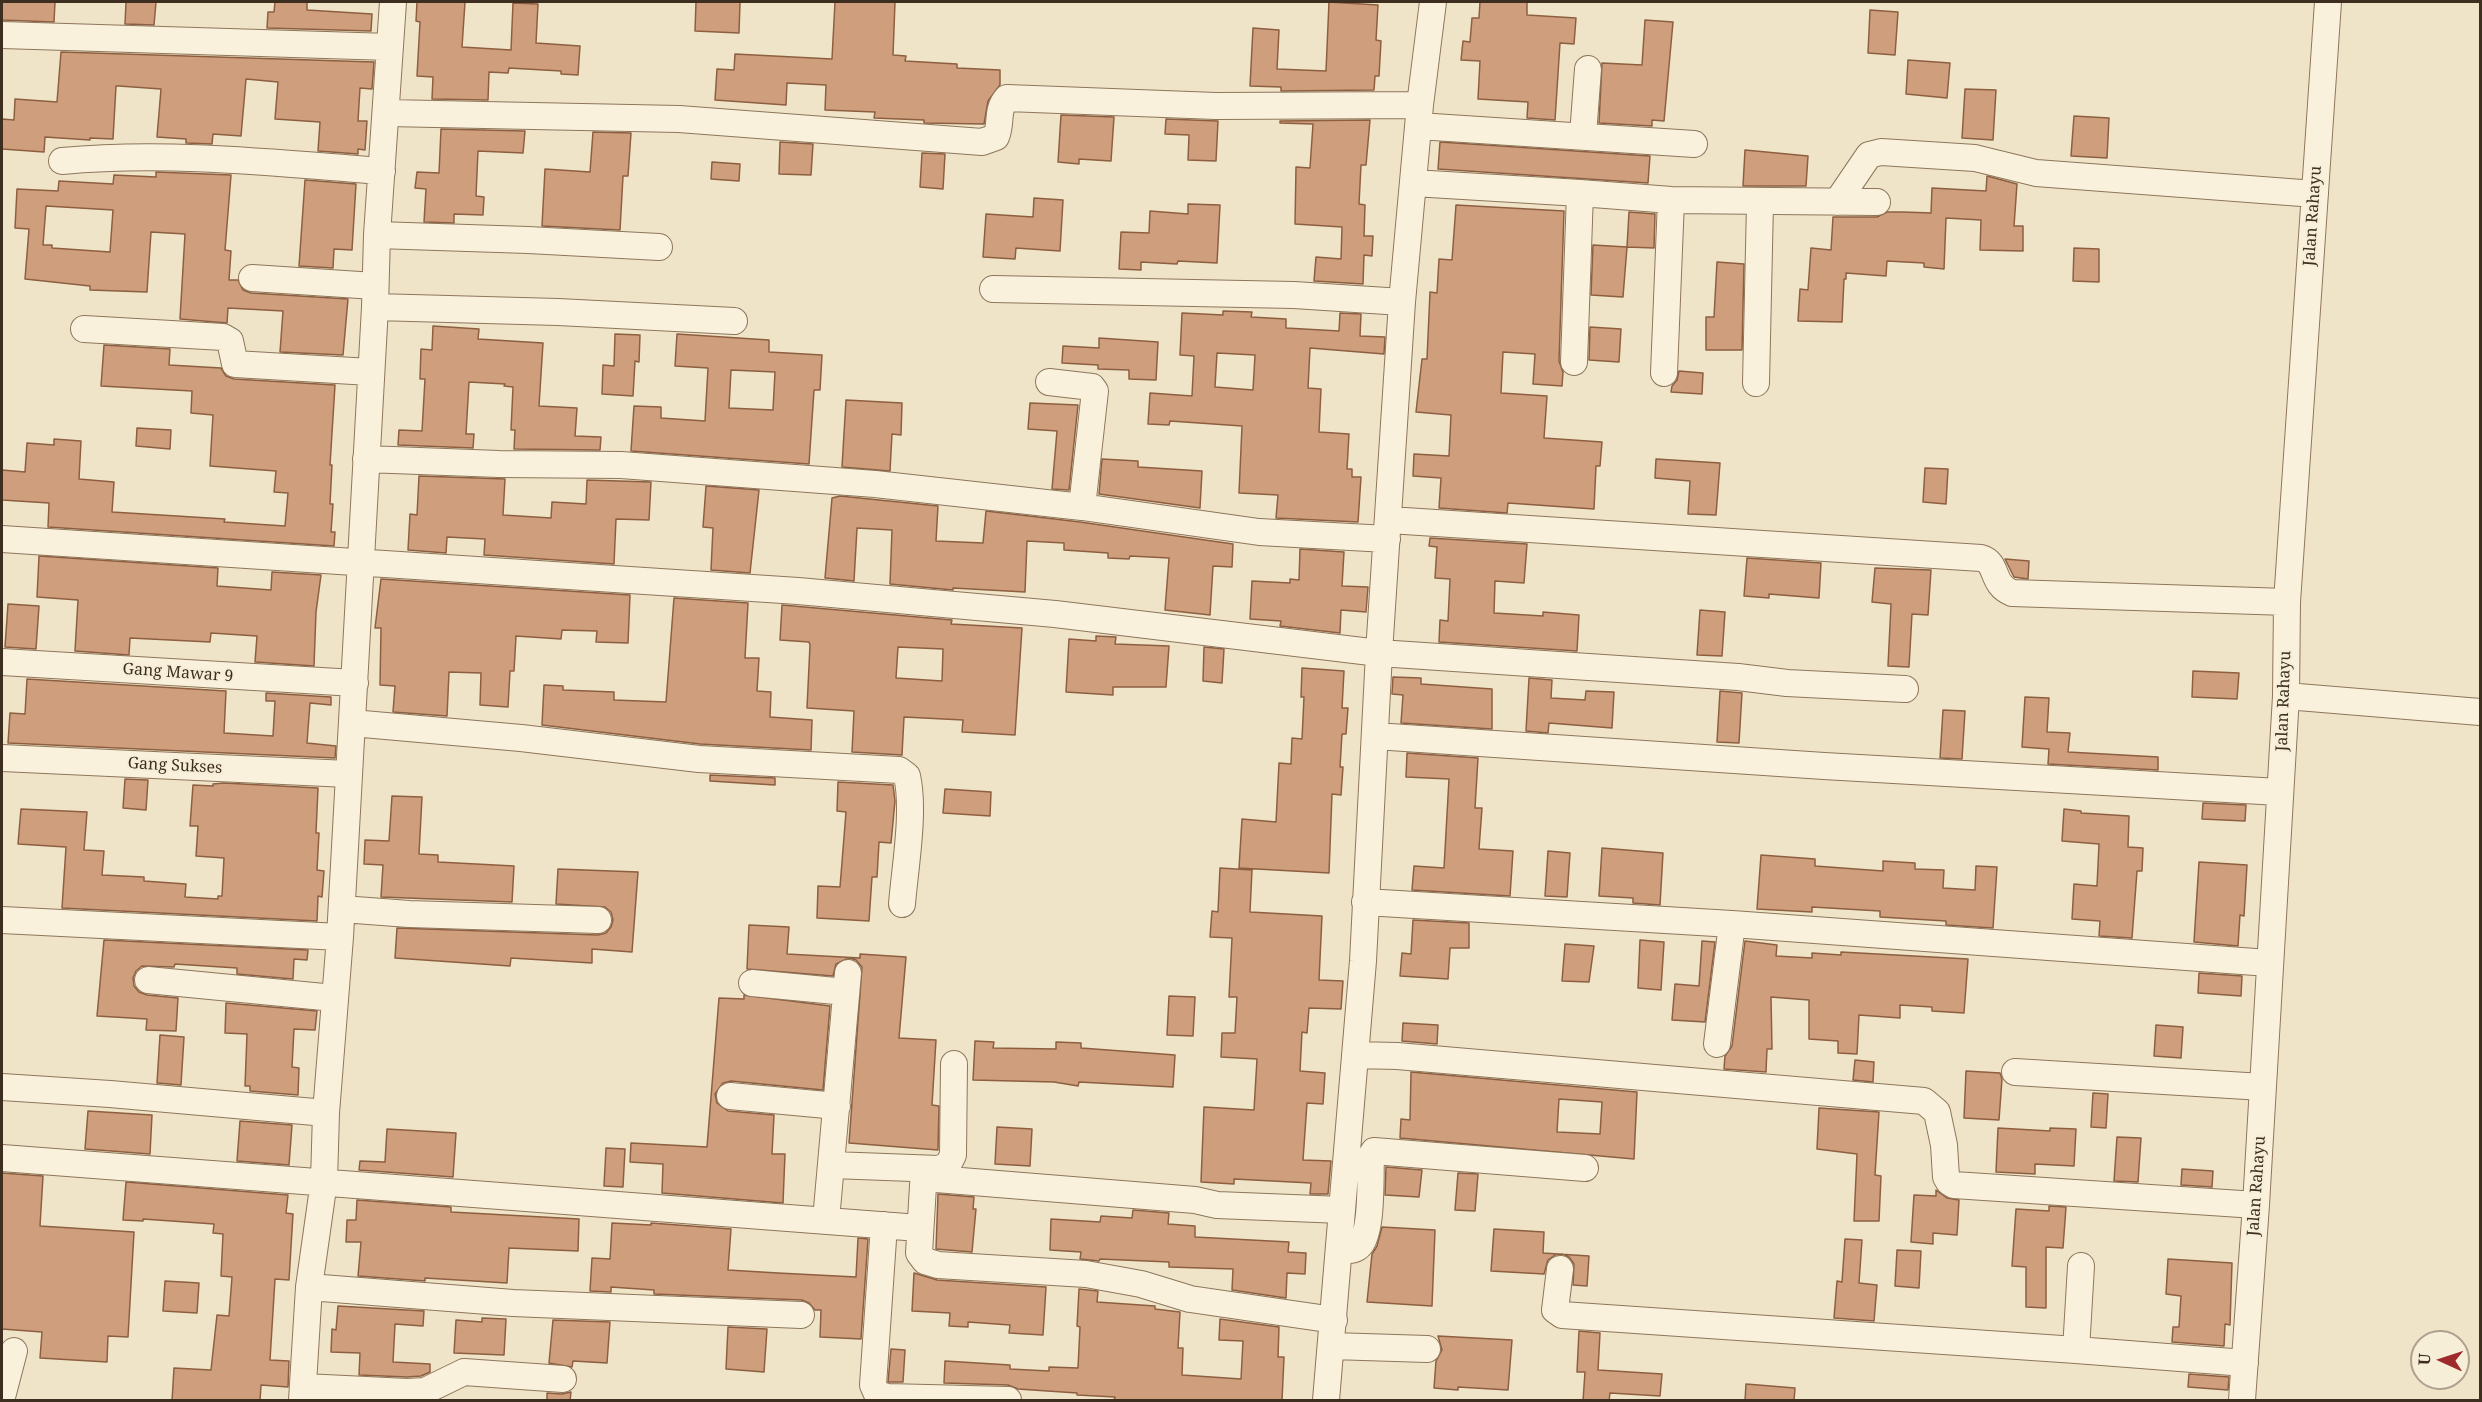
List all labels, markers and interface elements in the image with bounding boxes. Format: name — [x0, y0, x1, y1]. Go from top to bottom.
street label: Jalan Rahayu — [2300, 165, 2326, 267]
street label: Jalan Rahayu — [2273, 650, 2295, 752]
street label: Gang Mawar 9 — [122, 660, 234, 686]
street label: Gang Sukses — [127, 754, 223, 778]
street label: Jalan Rahayu — [2244, 1135, 2270, 1237]
north arrow — [2410, 1330, 2470, 1390]
text: U — [2413, 1353, 2435, 1366]

